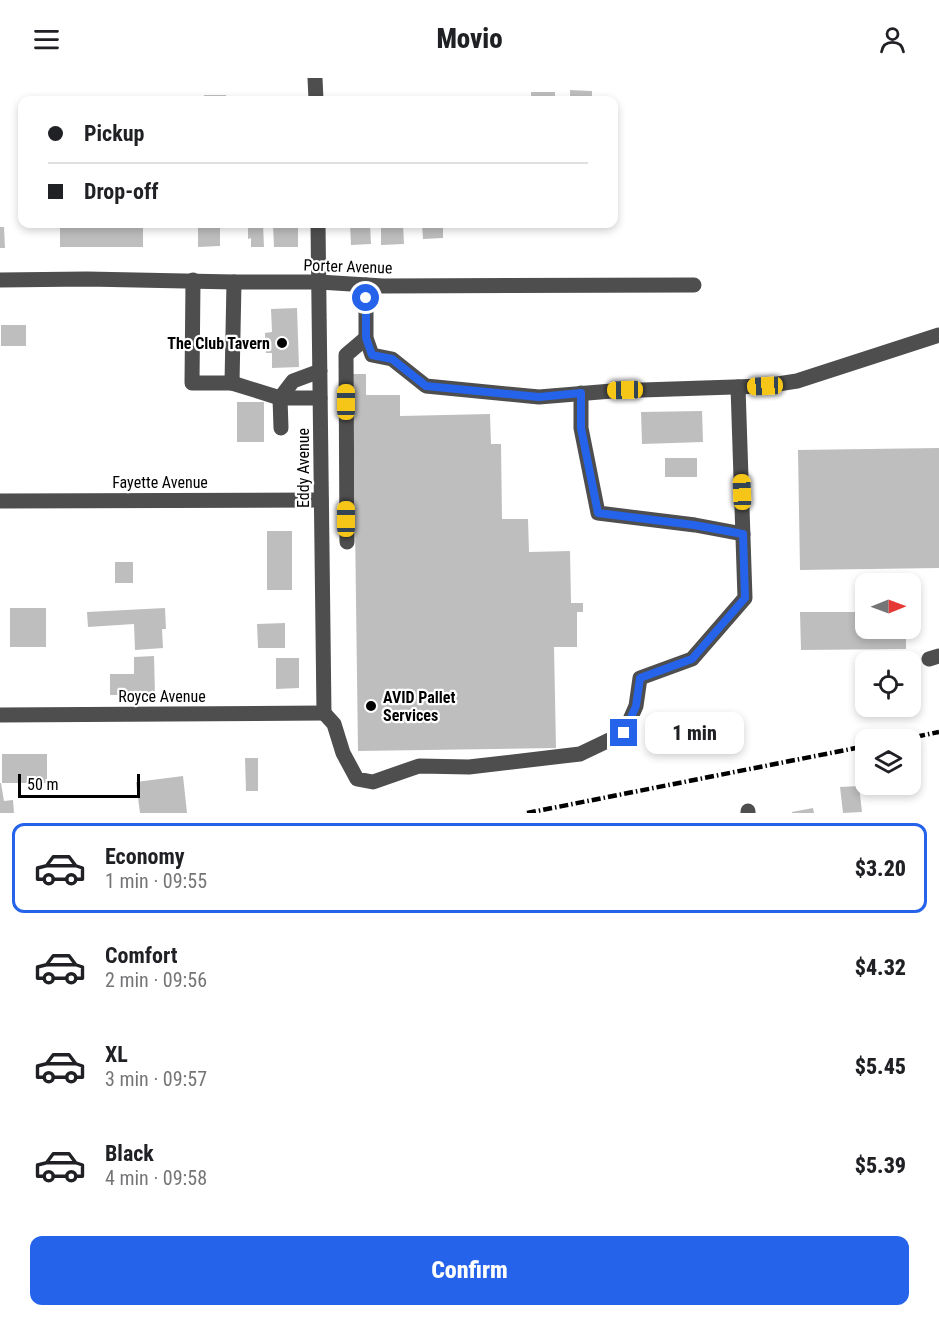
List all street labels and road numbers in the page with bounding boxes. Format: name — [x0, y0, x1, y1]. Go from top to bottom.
street label: Porter Avenue — [303, 255, 393, 278]
street label: Eddy Avenue — [294, 428, 313, 508]
street label: Fayette Avenue — [112, 473, 208, 492]
street label: Royce Avenue — [118, 687, 206, 706]

